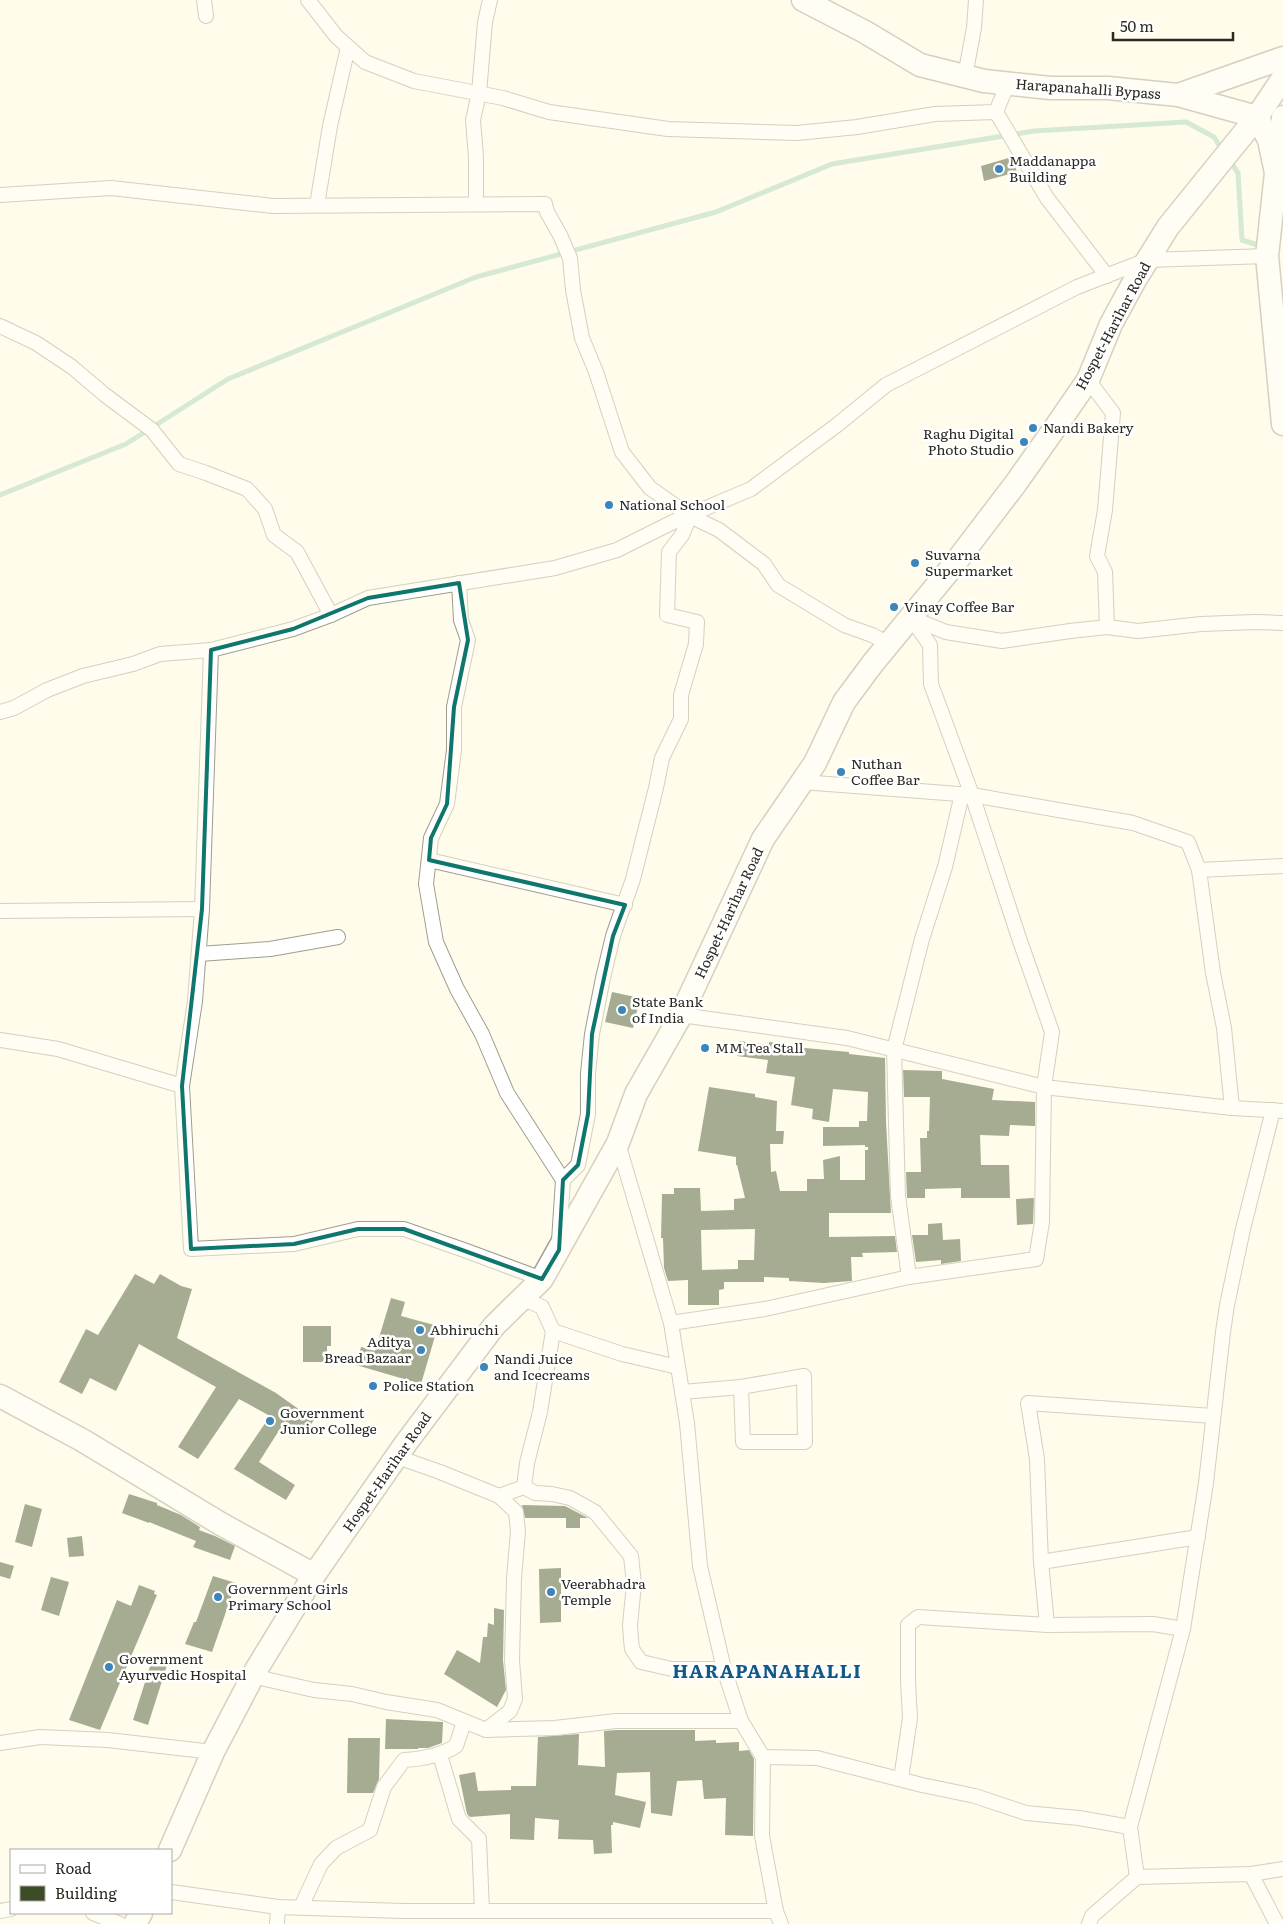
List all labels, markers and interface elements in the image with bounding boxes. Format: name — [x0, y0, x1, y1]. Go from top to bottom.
scale bar — [1113, 10, 1233, 42]
text: 50 m — [1120, 14, 1154, 37]
street label: Harapanahalli Bypass — [1015, 73, 1161, 103]
place label: Maddanappa Building — [1009, 150, 1096, 186]
marker: Maddanappa Building — [993, 163, 1005, 175]
street label: Hospet-Harihar Road — [1070, 257, 1155, 393]
place label: Nandi Bakery — [1043, 417, 1135, 437]
marker: Nandi Bakery — [1027, 422, 1039, 434]
place label: Raghu Digital Photo Studio — [923, 423, 1014, 459]
marker: Raghu Digital Photo Studio — [1018, 436, 1030, 448]
place label: National School — [619, 494, 725, 514]
marker: National School — [603, 499, 615, 511]
place label: Suvarna Supermarket — [925, 544, 1013, 580]
marker: Suvarna Supermarket — [909, 557, 921, 569]
place label: Vinay Coffee Bar — [904, 596, 1015, 616]
marker: Vinay Coffee Bar — [888, 601, 900, 613]
place label: Nuthan Coffee Bar — [851, 753, 920, 789]
marker: Nuthan Coffee Bar — [835, 766, 847, 778]
street label: Hospet-Harihar Road — [689, 843, 767, 981]
place label: State Bank of India — [632, 991, 703, 1027]
marker: State Bank of India — [616, 1004, 628, 1016]
place label: MM Tea Stall — [715, 1037, 804, 1057]
marker: MM Tea Stall — [699, 1042, 711, 1054]
place label: Abhiruchi — [430, 1319, 499, 1339]
marker: Abhiruchi — [414, 1324, 426, 1336]
place label: Aditya Bread Bazaar — [324, 1331, 411, 1367]
marker: Aditya Bread Bazaar — [415, 1344, 427, 1356]
place label: Nandi Juice and Icecreams — [494, 1348, 590, 1384]
marker: Nandi Juice and Icecreams — [478, 1361, 490, 1373]
place label: Police Station — [383, 1375, 474, 1395]
marker: Police Station — [367, 1380, 379, 1392]
place label: Government Junior College — [280, 1402, 377, 1438]
street label: Hospet-Harihar Road — [337, 1407, 436, 1536]
marker: Government Junior College — [264, 1415, 276, 1427]
place label: Veerabhadra Temple — [561, 1573, 646, 1609]
place label: Government Girls Primary School — [228, 1578, 348, 1614]
marker: Veerabhadra Temple — [545, 1586, 557, 1598]
marker: Government Girls Primary School — [212, 1591, 224, 1603]
place label: Government Ayurvedic Hospital — [119, 1648, 247, 1684]
district label: HARAPANAHALLI — [672, 1656, 862, 1684]
marker: Government Ayurvedic Hospital — [103, 1661, 115, 1673]
legend — [10, 1849, 172, 1914]
text: Road — [55, 1856, 91, 1879]
text: Building — [55, 1881, 117, 1904]

